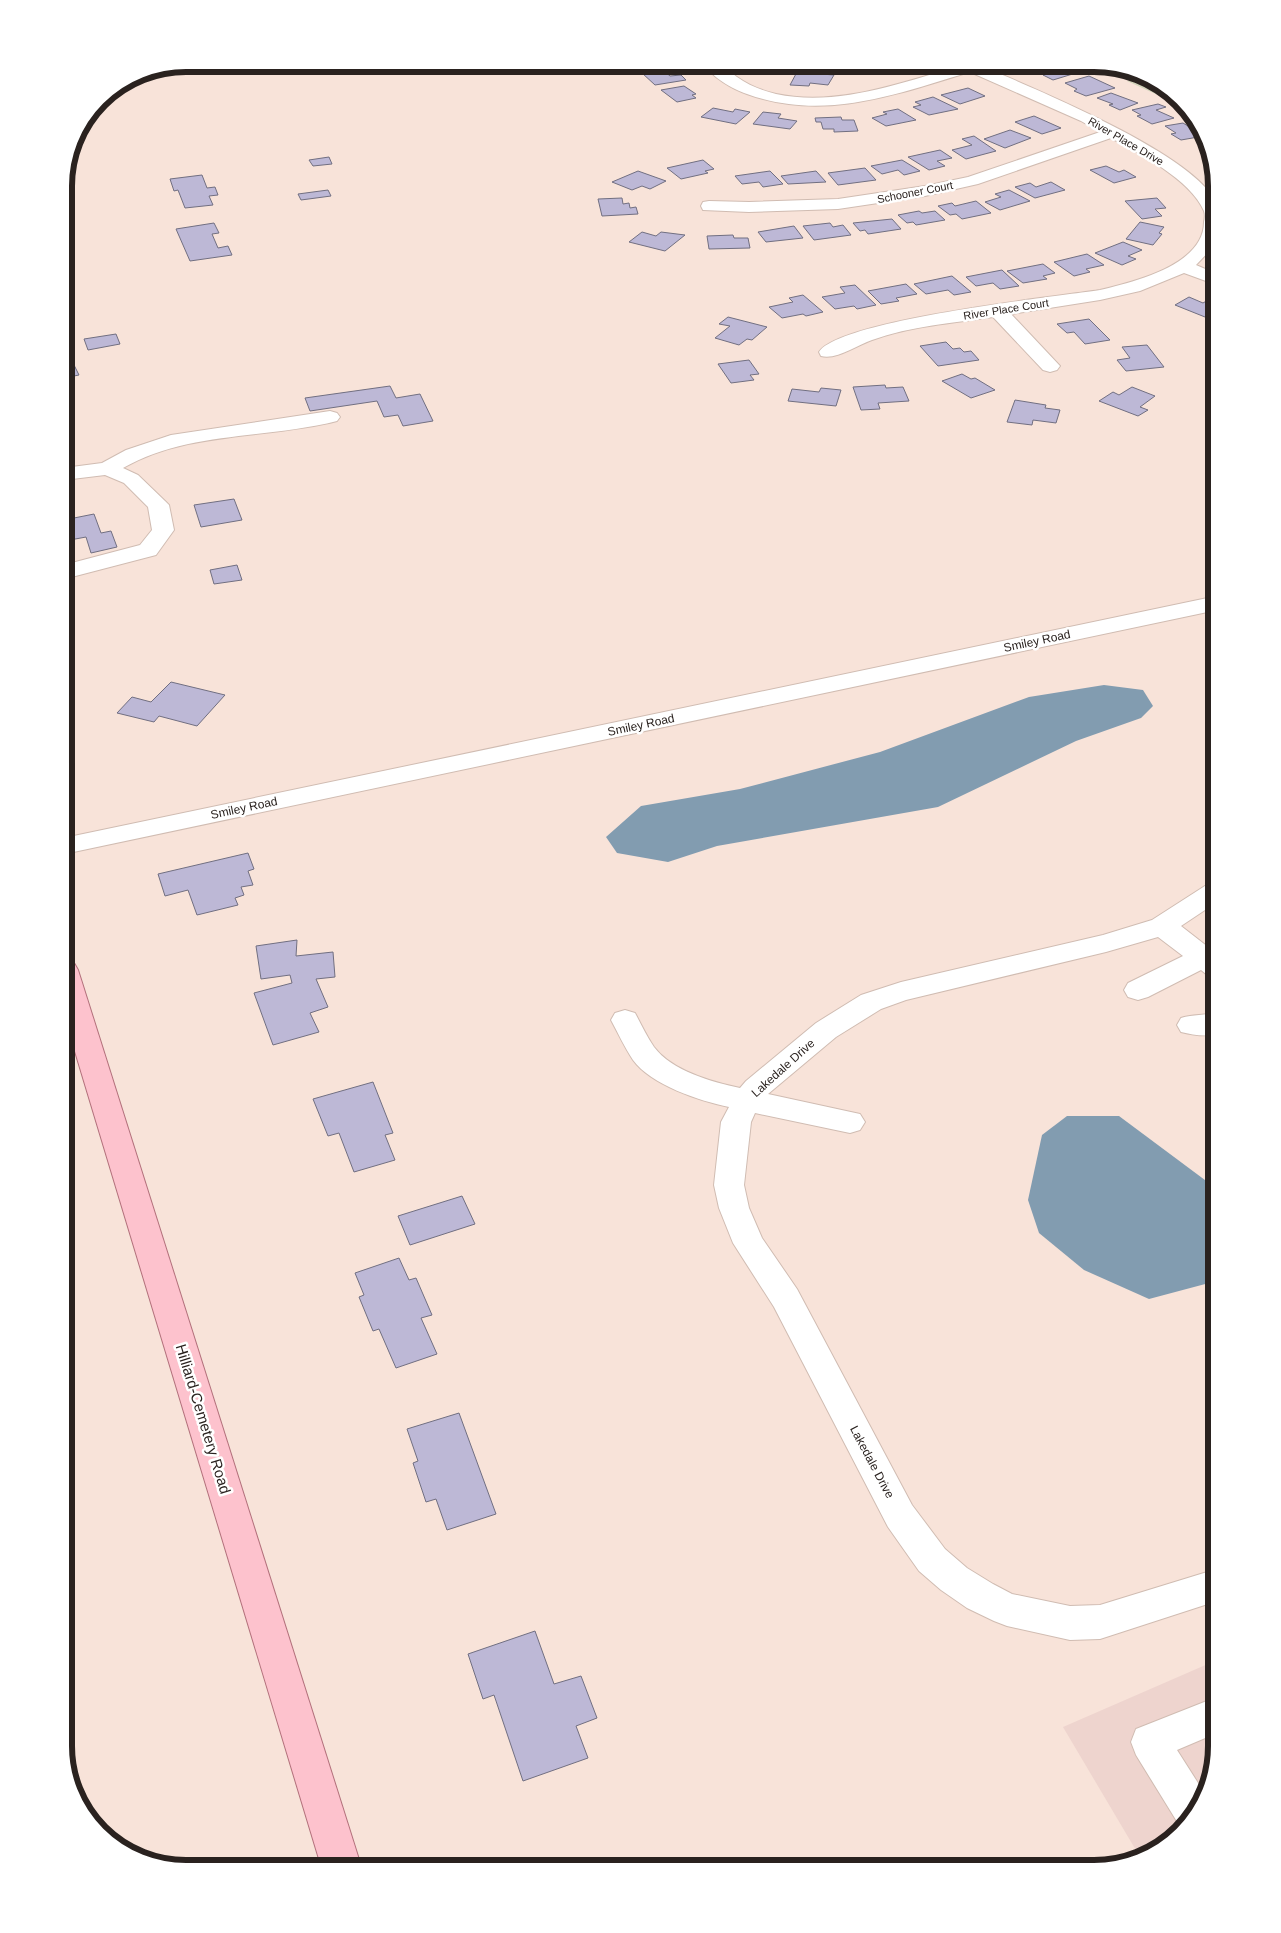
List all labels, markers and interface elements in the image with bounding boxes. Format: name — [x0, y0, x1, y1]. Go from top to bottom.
street label: River Place Drive — [1086, 115, 1166, 167]
street label: Schooner Court — [876, 179, 954, 205]
street label: River Place Court — [962, 296, 1050, 322]
street label: Smiley Road — [1002, 627, 1072, 655]
street label: Smiley Road — [606, 711, 676, 739]
street label: Smiley Road — [209, 794, 279, 822]
street label: Lakedale Drive — [749, 1036, 818, 1100]
street label: Hilliard-Cemetery Road — [173, 1342, 234, 1496]
street label: Lakedale Drive — [847, 1423, 897, 1501]

